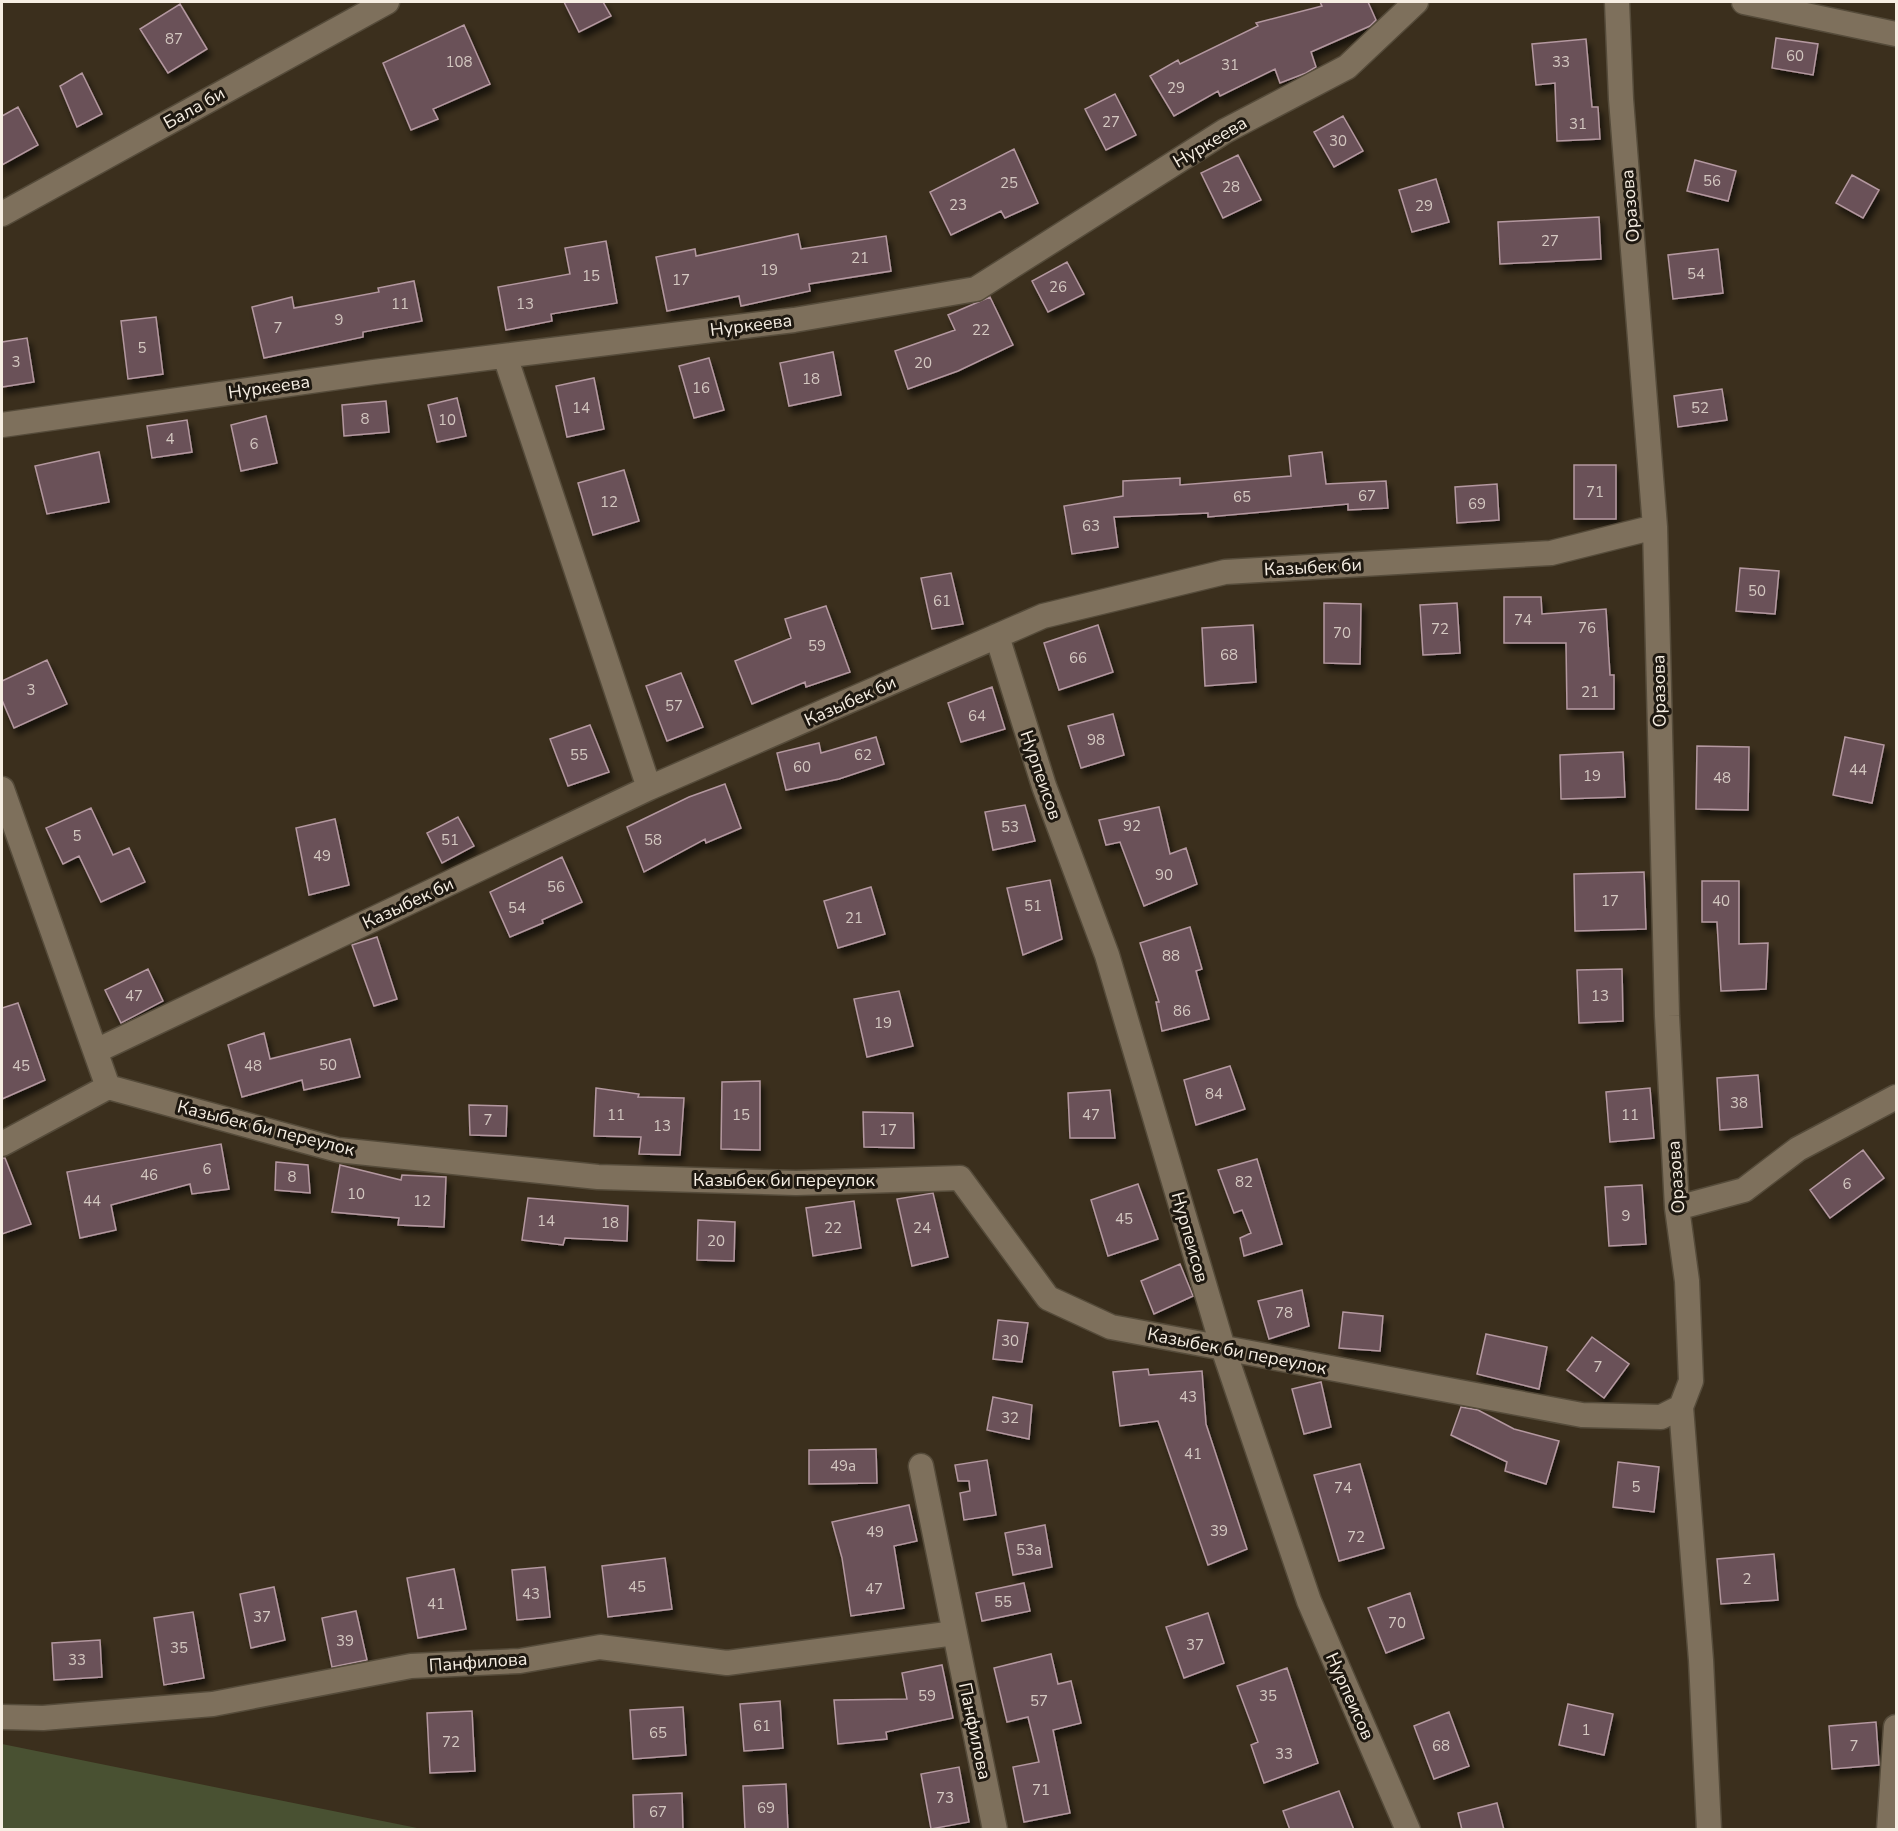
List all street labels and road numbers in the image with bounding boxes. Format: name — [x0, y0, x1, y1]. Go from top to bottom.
street label: Бала би — [159, 81, 229, 135]
street label: Нуркеева — [1169, 111, 1251, 173]
street label: Оразова — [1615, 169, 1645, 243]
street label: Нуркеева — [709, 308, 793, 342]
street label: Нуркеева — [227, 369, 311, 405]
street label: Казыбек би — [1263, 552, 1363, 582]
street label: Оразова — [1646, 654, 1672, 728]
street label: Казыбек би — [800, 670, 900, 732]
street label: Нурпеисов — [1014, 727, 1068, 823]
street label: Казыбек би — [358, 871, 458, 935]
street label: Казыбек би переулок — [175, 1094, 358, 1162]
street label: Оразова — [1661, 1140, 1691, 1214]
street label: Казыбек би переулок — [693, 1168, 876, 1192]
street label: Нурпеисов — [1166, 1189, 1214, 1285]
street label: Казыбек би переулок — [1145, 1322, 1329, 1380]
street label: Панфилова — [428, 1647, 528, 1677]
street label: Нурпеисов — [1320, 1649, 1380, 1744]
street label: Панфилова — [953, 1680, 997, 1782]

